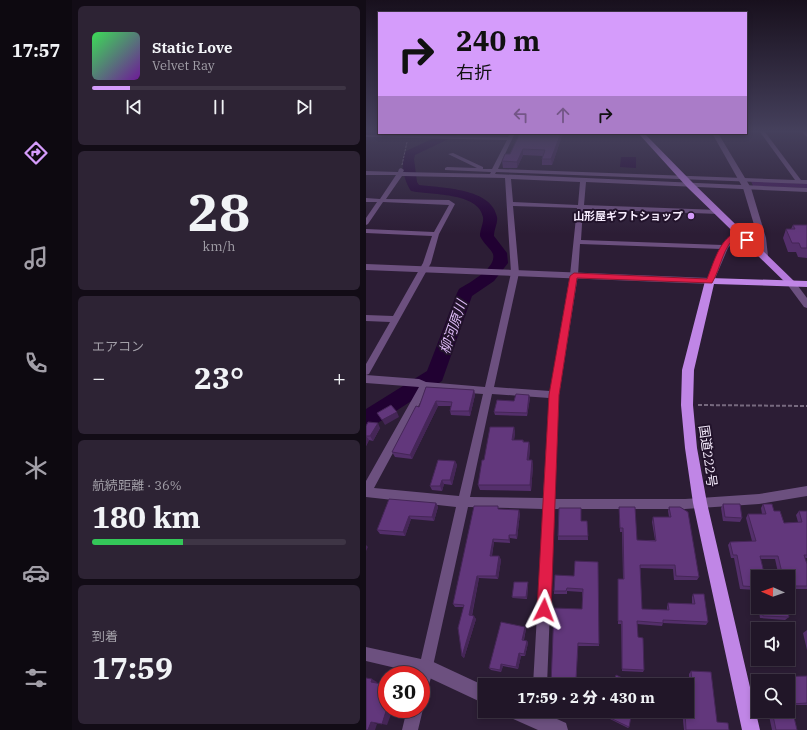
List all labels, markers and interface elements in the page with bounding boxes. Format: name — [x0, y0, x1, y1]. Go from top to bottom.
text: 240 m — [456, 22, 540, 59]
icon: right — [390, 28, 442, 80]
text: Static Love — [152, 38, 232, 57]
text: 17:57 — [12, 39, 60, 62]
text: Velvet Ray — [152, 57, 215, 74]
text: 右折 — [456, 61, 492, 84]
icon: previous — [123, 96, 145, 118]
icon: pause — [208, 96, 230, 118]
icon: next — [293, 96, 315, 118]
icon: left — [510, 104, 532, 126]
icon: ahead — [552, 104, 574, 126]
icon: right — [594, 104, 616, 126]
icon: directions — [22, 139, 50, 167]
text: 28 — [188, 178, 250, 245]
place label: 山形屋ギフトショップ — [573, 209, 683, 223]
marker: 山形屋ギフトショップ — [686, 211, 696, 221]
pin — [730, 223, 764, 257]
icon: arrive — [736, 229, 758, 251]
text: km/h — [203, 238, 235, 255]
icon: music — [22, 244, 50, 272]
water label: 柳河原川 — [435, 296, 471, 356]
text: エアコン — [92, 338, 144, 355]
icon: phone — [22, 349, 50, 377]
text: 23° — [194, 358, 244, 397]
text: − — [92, 363, 105, 392]
text: + — [333, 363, 346, 392]
street label: 国道222号 — [695, 424, 721, 488]
icon: climate — [22, 454, 50, 482]
text: 航続距離 · 36% — [92, 477, 182, 494]
text: 180 km — [92, 497, 201, 536]
icon: car — [22, 559, 50, 587]
north arrow — [751, 570, 795, 614]
map controls — [751, 570, 795, 718]
position arrow — [523, 589, 565, 631]
button: sound — [751, 622, 795, 666]
text: 到着 — [92, 628, 118, 645]
text: 17:59 — [92, 648, 173, 687]
icon: filters — [22, 664, 50, 692]
speed limit sign: 30 — [378, 666, 430, 718]
button: search — [751, 674, 795, 718]
text: 17:59 · 2 分 · 430 m — [517, 688, 655, 707]

